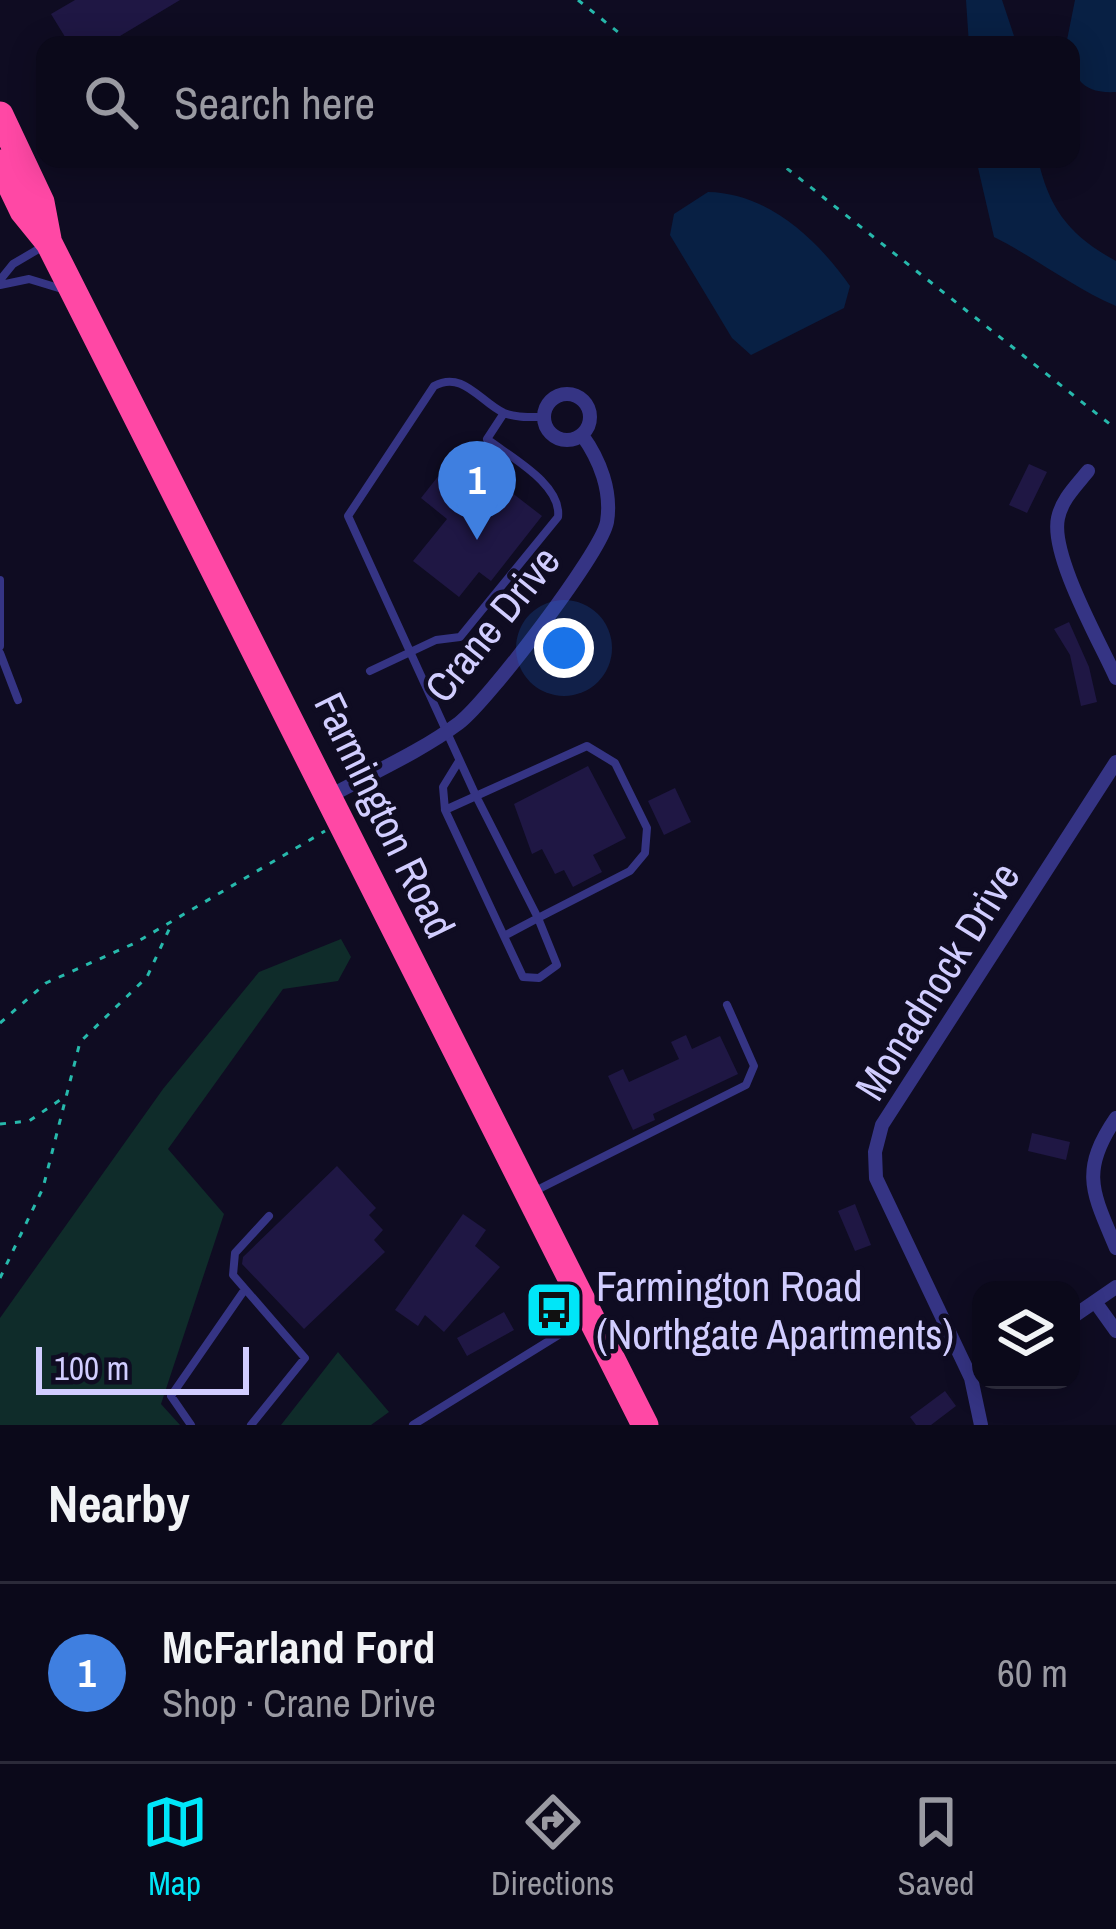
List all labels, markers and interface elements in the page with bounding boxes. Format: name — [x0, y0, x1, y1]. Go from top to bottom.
search box — [36, 36, 1080, 168]
icon: search — [78, 69, 144, 135]
text: Search here — [174, 72, 375, 133]
pin: 1 — [438, 441, 516, 540]
street label: Crane Drive — [412, 534, 572, 714]
your location — [534, 618, 594, 678]
street label: Farmington Road — [301, 683, 469, 947]
street label: Monadnock Drive — [842, 852, 1032, 1110]
place label: Farmington Road (Northgate Apartments) — [596, 1258, 954, 1362]
bus stop icon: Farmington Road (Northgate Apartments) — [523, 1279, 585, 1341]
map controls — [972, 1281, 1080, 1389]
button: layers — [972, 1281, 1080, 1389]
scale bar — [36, 1341, 249, 1394]
text: 100 m — [54, 1346, 129, 1390]
text: Nearby — [48, 1469, 190, 1538]
text: McFarland Ford — [162, 1616, 435, 1677]
text: 1 — [78, 1647, 96, 1699]
text: 60 m — [997, 1647, 1068, 1699]
text: Shop · Crane Drive — [162, 1677, 436, 1729]
tab: Map — [142, 1789, 208, 1905]
tab: Directions — [491, 1789, 614, 1905]
tab: Saved — [898, 1789, 974, 1905]

